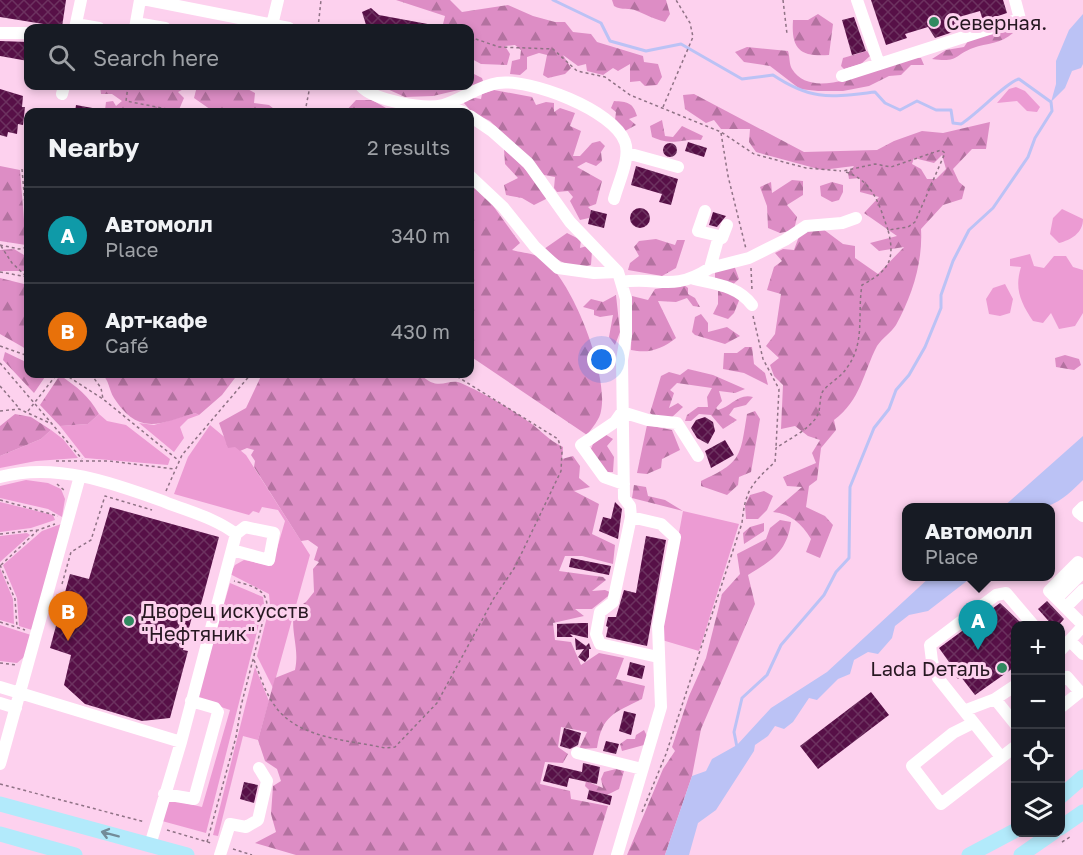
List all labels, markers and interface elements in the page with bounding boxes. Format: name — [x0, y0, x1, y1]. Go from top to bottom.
place label: Северная. — [946, 10, 1047, 34]
marker: Северная. — [927, 15, 941, 29]
search box — [24, 24, 474, 90]
icon: search — [45, 41, 78, 74]
text: Search here — [93, 44, 219, 71]
text: Nearby — [48, 132, 139, 163]
text: 2 results — [367, 135, 450, 159]
text: Автомолл — [105, 210, 213, 237]
text: A — [60, 223, 75, 247]
text: 340 m — [391, 223, 450, 247]
text: Place — [105, 237, 158, 261]
text: Арт-кафе — [105, 306, 207, 333]
text: B — [60, 319, 75, 343]
text: 430 m — [391, 319, 450, 343]
text: Café — [105, 333, 149, 357]
your location — [587, 345, 616, 374]
popup — [902, 503, 1055, 581]
text: Автомолл — [925, 517, 1032, 544]
text: Place — [925, 544, 978, 568]
pin: B — [48, 592, 88, 641]
place label: Дворец искусств "Нефтяник" — [141, 598, 309, 645]
pin: A — [958, 600, 998, 650]
marker: Дворец искусств "Нефтяник" — [122, 614, 136, 628]
map controls — [1011, 621, 1065, 837]
button: + — [1011, 621, 1065, 675]
place label: Lada Dеталь — [870, 656, 990, 680]
marker: Lada Dеталь — [995, 661, 1009, 675]
button: − — [1011, 675, 1065, 729]
button: locate — [1011, 729, 1065, 783]
button: layers — [1011, 783, 1065, 837]
one-way arrow — [101, 828, 120, 839]

